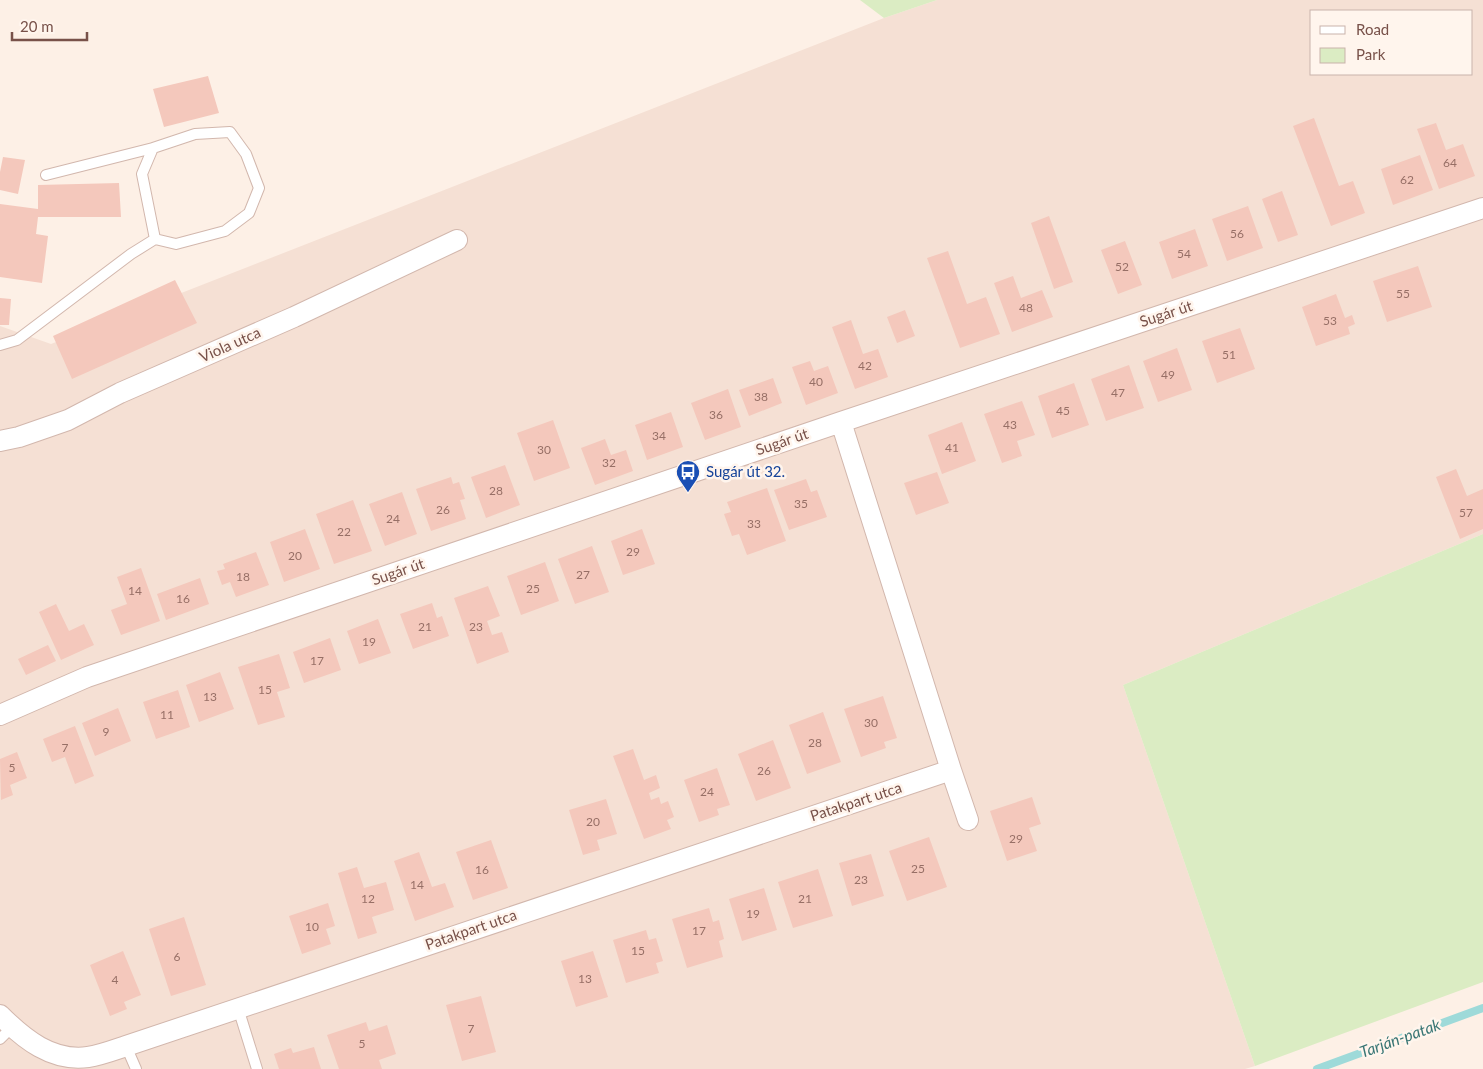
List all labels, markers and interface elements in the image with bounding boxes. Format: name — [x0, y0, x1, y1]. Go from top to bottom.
scale bar — [12, 10, 88, 42]
legend — [1310, 10, 1473, 75]
text: 20 m — [20, 17, 54, 35]
text: Road — [1356, 20, 1389, 38]
text: Park — [1356, 45, 1386, 63]
house number: 64 — [1443, 155, 1457, 170]
house number: 62 — [1400, 172, 1414, 187]
house number: 56 — [1230, 226, 1244, 241]
house number: 54 — [1177, 246, 1191, 261]
house number: 52 — [1115, 259, 1129, 274]
house number: 55 — [1396, 286, 1410, 301]
street label: Sugár út — [1137, 296, 1195, 330]
house number: 48 — [1019, 300, 1033, 315]
house number: 53 — [1323, 313, 1337, 328]
street label: Viola utca — [196, 323, 263, 366]
house number: 51 — [1222, 347, 1236, 362]
house number: 42 — [858, 358, 872, 373]
house number: 49 — [1161, 367, 1175, 382]
house number: 40 — [809, 374, 823, 389]
house number: 47 — [1111, 385, 1125, 400]
house number: 38 — [754, 389, 768, 404]
house number: 45 — [1056, 403, 1070, 418]
house number: 36 — [709, 407, 723, 422]
house number: 43 — [1003, 417, 1017, 432]
street label: Sugár út — [753, 424, 811, 458]
house number: 34 — [652, 428, 666, 443]
house number: 41 — [945, 440, 959, 455]
house number: 30 — [537, 442, 551, 457]
house number: 32 — [602, 455, 616, 470]
bus stop icon: Sugár út 32. — [675, 459, 701, 493]
place label: Sugár út 32. — [706, 462, 785, 480]
house number: 28 — [489, 483, 503, 498]
house number: 35 — [794, 496, 808, 511]
house number: 26 — [436, 502, 450, 517]
house number: 57 — [1459, 505, 1473, 520]
house number: 24 — [386, 511, 400, 526]
house number: 33 — [747, 516, 761, 531]
house number: 22 — [337, 524, 351, 539]
house number: 29 — [626, 544, 640, 559]
house number: 20 — [288, 548, 302, 563]
street label: Sugár út — [369, 554, 427, 588]
house number: 27 — [576, 567, 590, 582]
house number: 18 — [236, 569, 250, 584]
house number: 25 — [526, 581, 540, 596]
house number: 14 — [128, 583, 142, 598]
house number: 16 — [176, 591, 190, 606]
house number: 21 — [418, 619, 432, 634]
house number: 23 — [469, 619, 483, 634]
house number: 19 — [362, 634, 376, 649]
house number: 17 — [310, 653, 324, 668]
house number: 15 — [258, 682, 272, 697]
house number: 13 — [203, 689, 217, 704]
house number: 11 — [160, 707, 174, 722]
house number: 30 — [864, 715, 878, 730]
house number: 9 — [103, 724, 110, 739]
house number: 28 — [808, 735, 822, 750]
house number: 7 — [62, 740, 69, 755]
house number: 5 — [9, 760, 16, 775]
house number: 26 — [757, 763, 771, 778]
street label: Patakpart utca — [808, 778, 904, 824]
house number: 24 — [700, 784, 714, 799]
house number: 20 — [586, 814, 600, 829]
house number: 29 — [1009, 831, 1023, 846]
house number: 25 — [911, 861, 925, 876]
house number: 16 — [475, 862, 489, 877]
house number: 23 — [854, 872, 868, 887]
house number: 14 — [410, 877, 424, 892]
house number: 12 — [361, 891, 375, 906]
house number: 21 — [798, 891, 812, 906]
street label: Patakpart utca — [423, 905, 519, 953]
house number: 19 — [746, 906, 760, 921]
house number: 10 — [305, 919, 319, 934]
house number: 17 — [692, 923, 706, 938]
house number: 15 — [631, 943, 645, 958]
house number: 6 — [174, 949, 181, 964]
house number: 13 — [578, 971, 592, 986]
house number: 4 — [112, 972, 119, 987]
water label: Tarján-patak — [1357, 1014, 1443, 1061]
house number: 7 — [468, 1021, 475, 1036]
house number: 5 — [359, 1036, 366, 1051]

